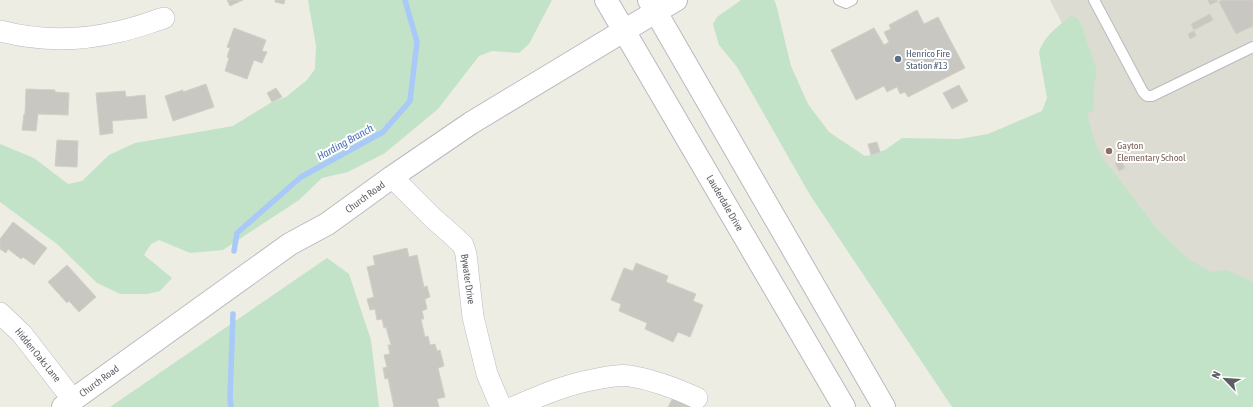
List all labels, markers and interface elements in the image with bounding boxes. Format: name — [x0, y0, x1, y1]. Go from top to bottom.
place label: Henrico Fire Station #13 — [906, 48, 951, 71]
marker: Henrico Fire Station #13 — [893, 54, 903, 64]
water label: Harding Branch — [315, 121, 376, 162]
place label: Gayton Elementary School — [1117, 140, 1186, 163]
marker: Gayton Elementary School — [1104, 146, 1114, 156]
street label: Lauderdale Drive — [705, 173, 746, 233]
street label: Church Road — [343, 179, 387, 215]
street label: Bywater Drive — [459, 253, 477, 305]
street label: Hidden Oaks Lane — [13, 326, 63, 384]
north arrow — [1205, 359, 1245, 399]
street label: Church Road — [77, 363, 121, 399]
text: N — [1209, 369, 1223, 380]

